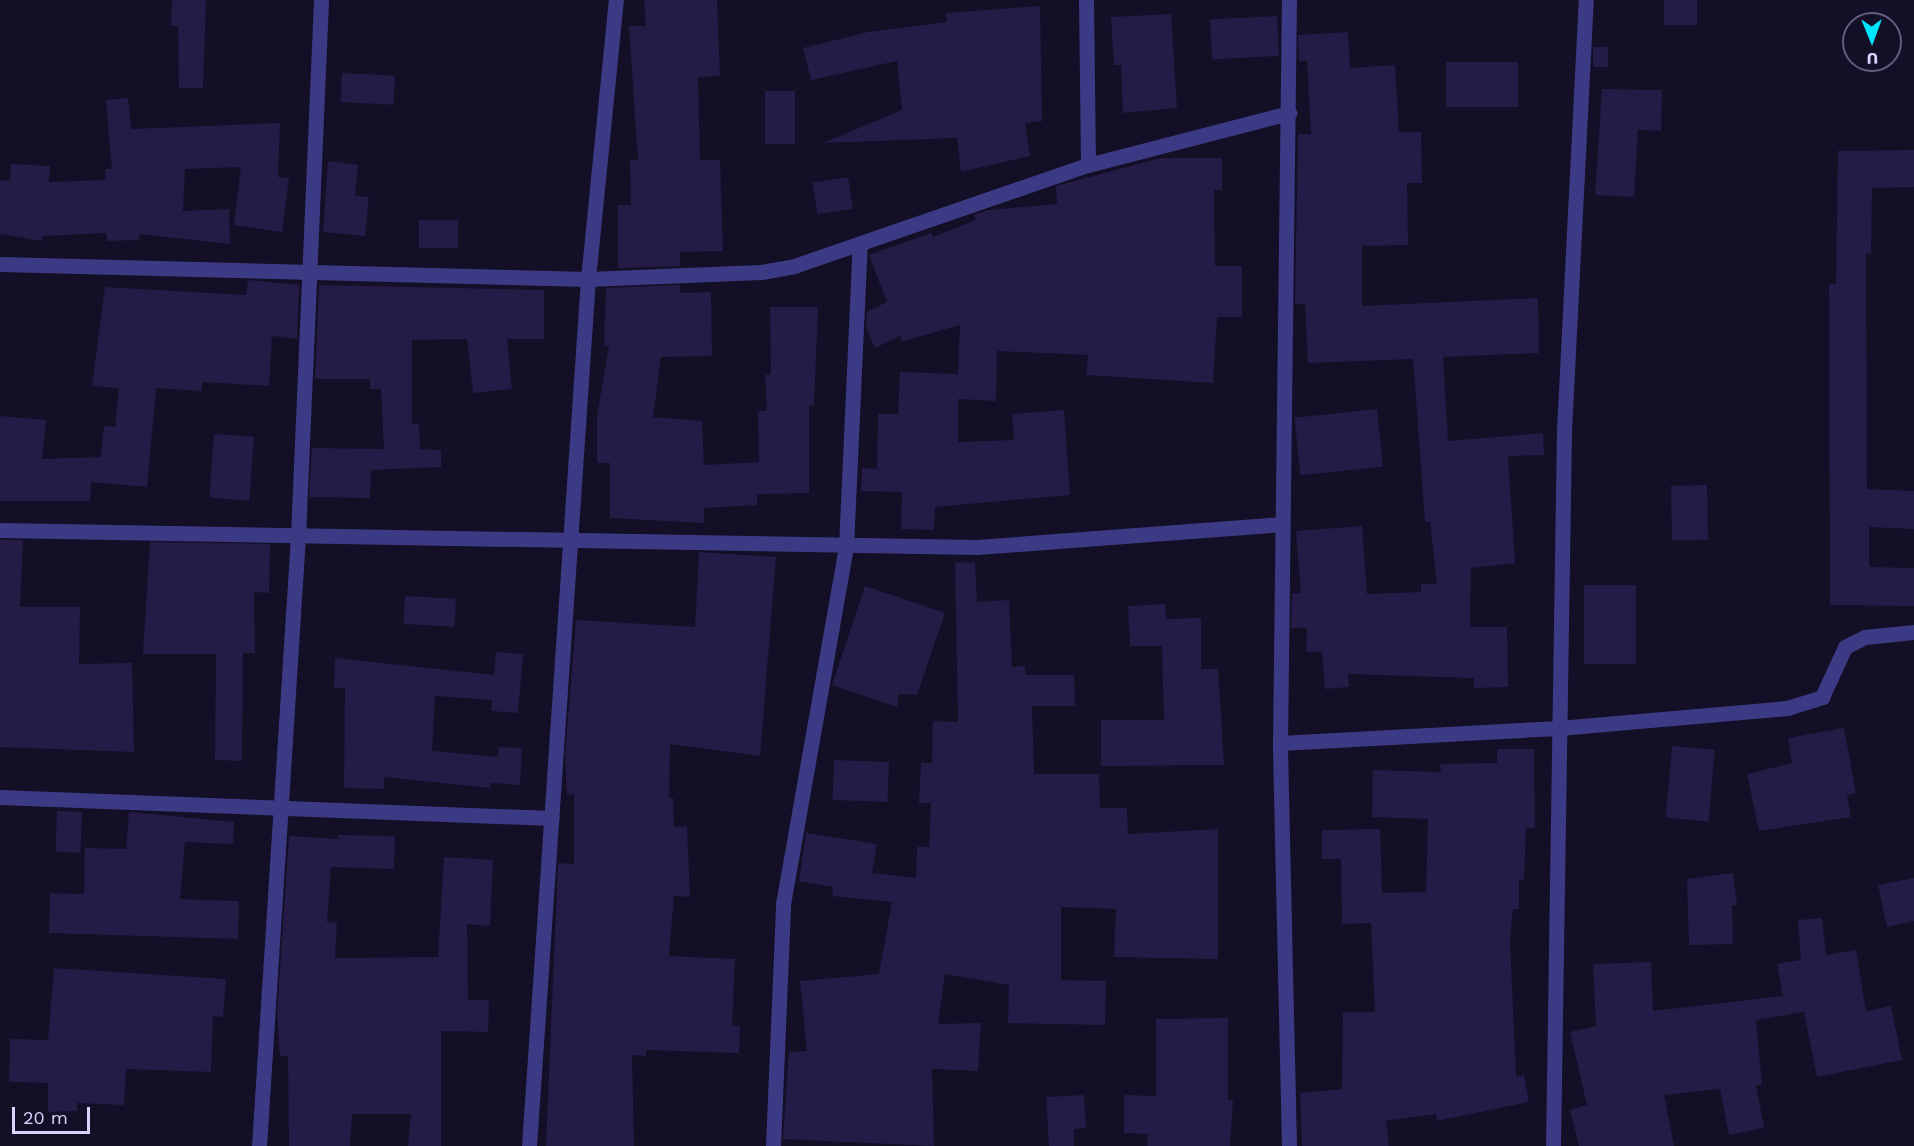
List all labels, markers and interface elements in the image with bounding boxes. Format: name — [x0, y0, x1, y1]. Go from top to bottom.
north arrow — [1842, 12, 1902, 72]
text: U — [1866, 49, 1878, 68]
scale bar — [15, 1095, 93, 1133]
text: 20 m — [23, 1107, 68, 1128]

